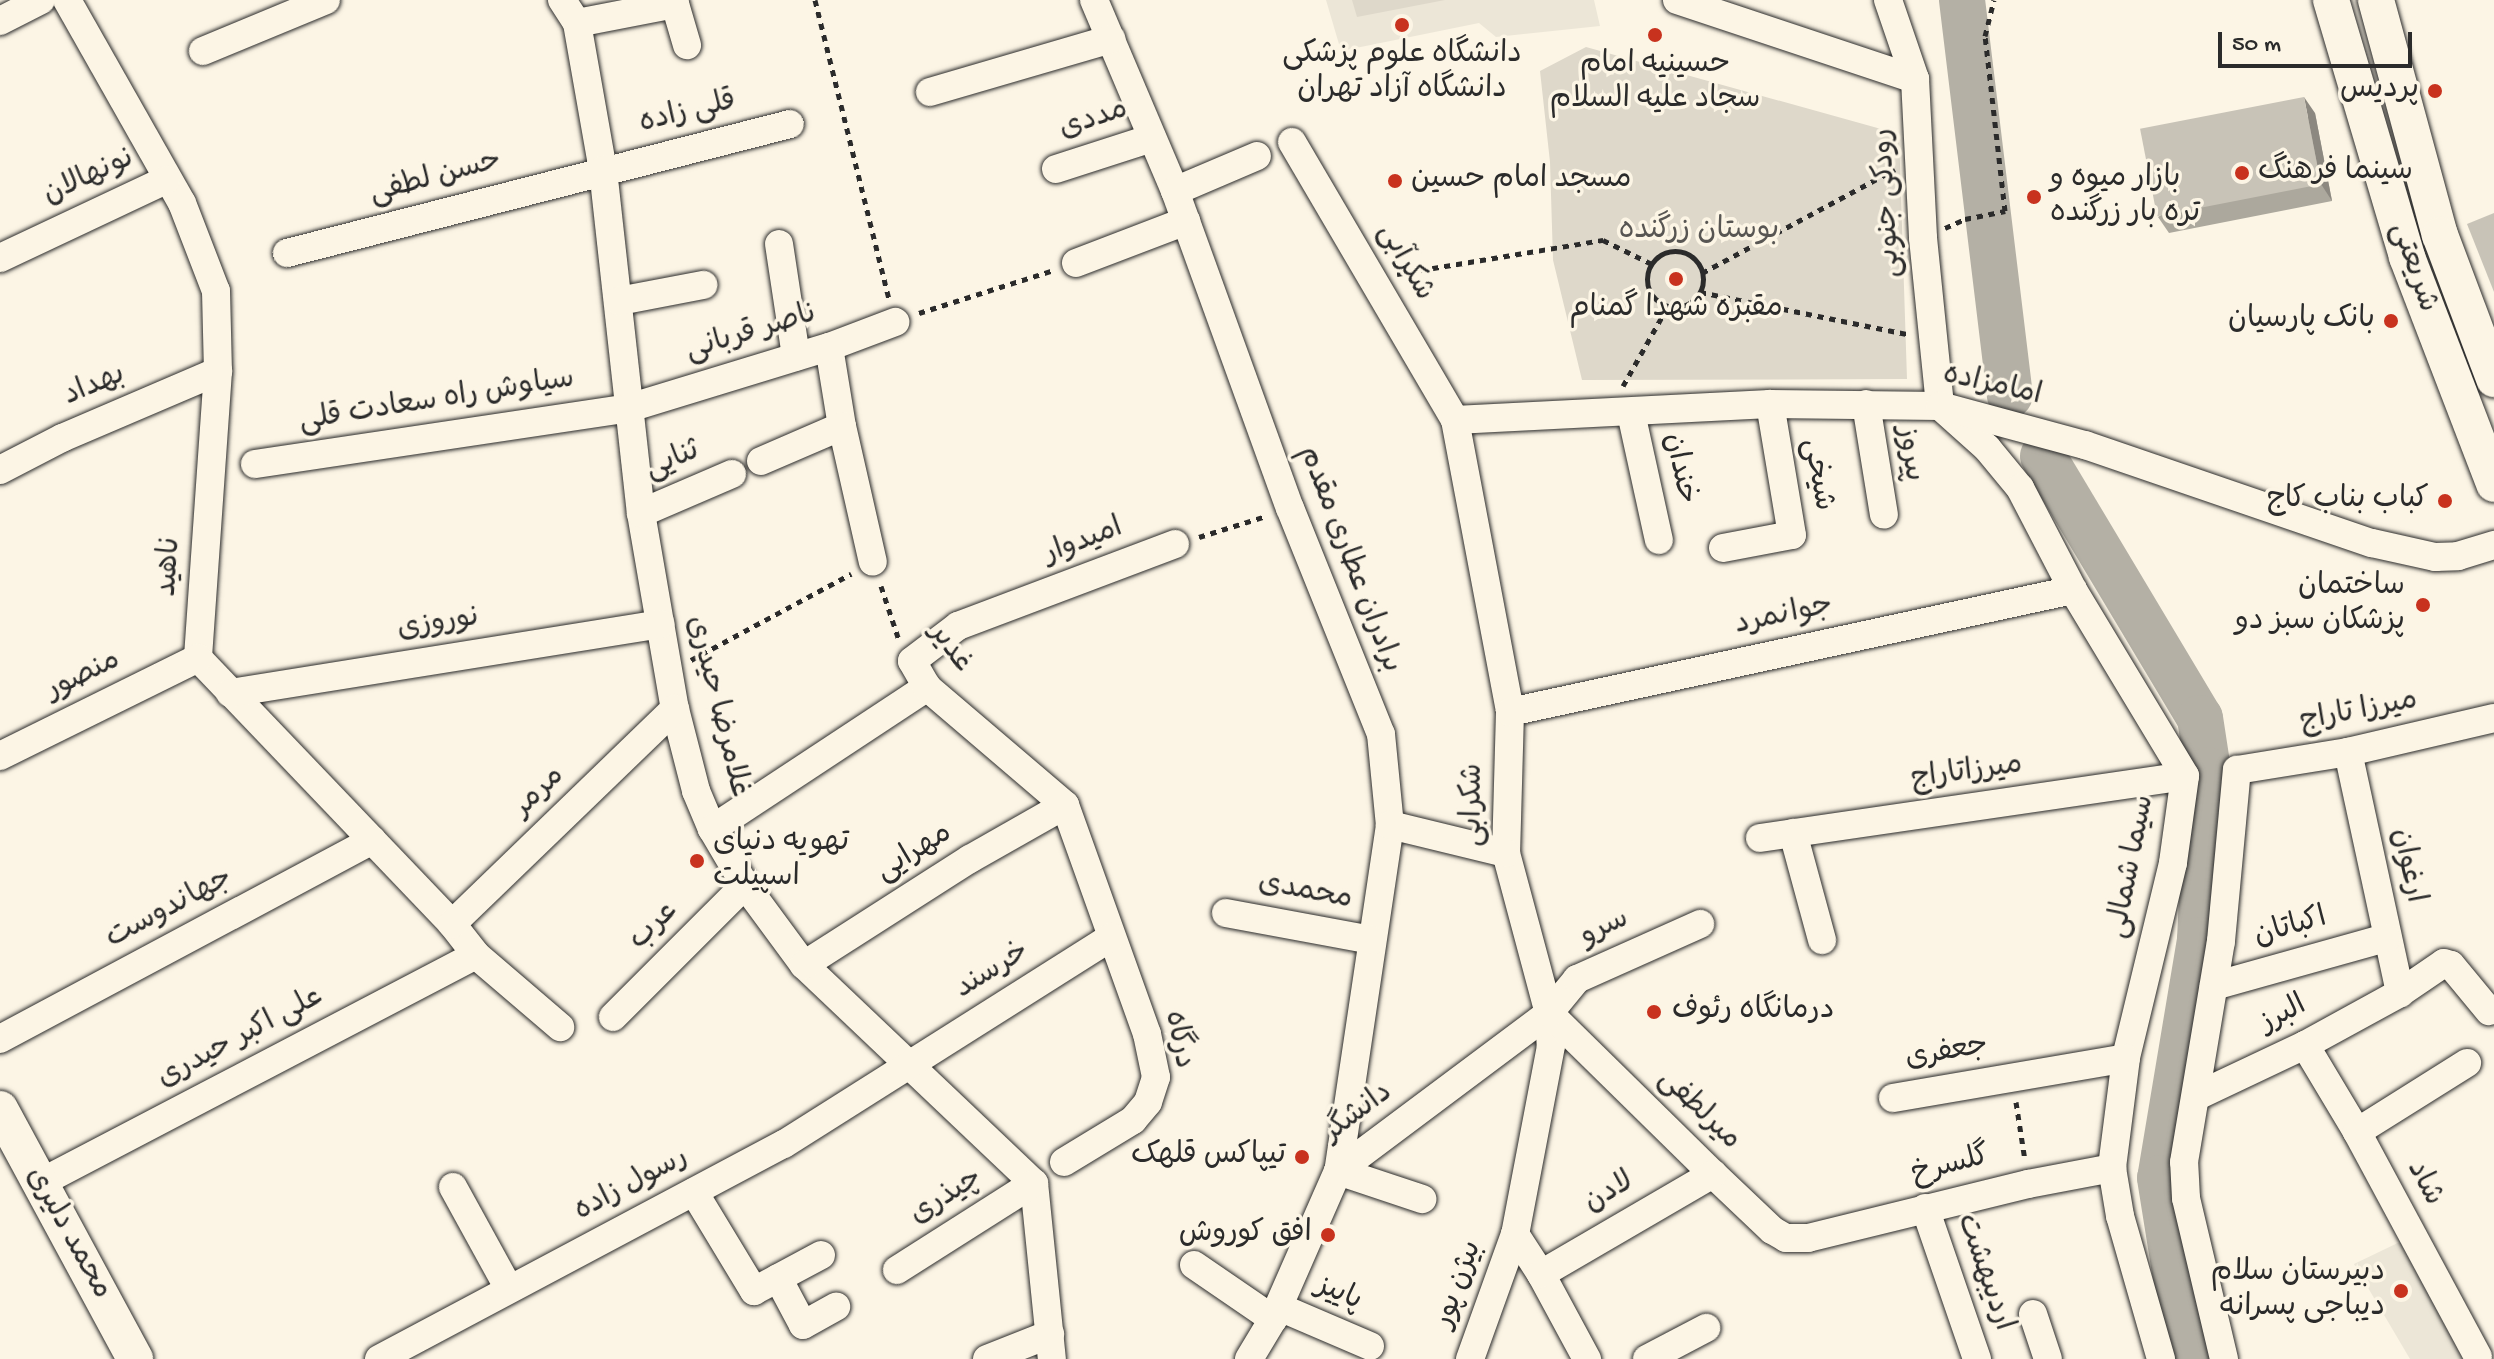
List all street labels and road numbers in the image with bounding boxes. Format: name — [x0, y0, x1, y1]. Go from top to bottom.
street label: قلی زاده — [636, 85, 740, 143]
street label: مددی — [1055, 93, 1133, 149]
street label: رودکی جنوبی — [1867, 127, 1911, 279]
street label: نونهالان — [38, 141, 142, 215]
street label: حسن لطفی — [366, 144, 506, 214]
street label: شکرآبی — [1368, 218, 1440, 308]
street label: شریعتی — [2380, 219, 2444, 317]
street label: ناصر قربانی — [682, 297, 822, 371]
street label: بهداد — [59, 358, 131, 416]
street label: امامزاده — [1939, 358, 2045, 416]
street label: سیاوش راه سعادت قلی — [297, 362, 577, 442]
street label: پیروز — [1886, 424, 1930, 484]
street label: خندان — [1653, 430, 1703, 508]
street label: ثنایی — [640, 435, 706, 489]
street label: شیخی — [1792, 436, 1840, 514]
street label: برادران عطاری مقدم — [1288, 442, 1408, 678]
street label: امیدوار — [1039, 512, 1129, 574]
street label: ناهید — [151, 536, 191, 598]
street label: جوانمرد — [1732, 589, 1836, 645]
street label: نوروزی — [395, 601, 483, 649]
street label: غلامرضا حیدری — [676, 612, 756, 802]
street label: غدیر — [919, 617, 979, 681]
street label: منصور — [41, 644, 127, 710]
street label: میرزا تاراج — [2297, 684, 2421, 742]
street label: میرزاتاراج — [1909, 748, 2025, 800]
street label: مرمر — [506, 760, 574, 826]
street label: شکرابی — [1457, 763, 1493, 847]
street label: سیما شمالی — [2101, 792, 2165, 942]
street label: مهرایی — [870, 817, 960, 891]
street label: ارغوان — [2381, 826, 2431, 906]
street label: جهاندوست — [101, 862, 239, 958]
street label: محمدی — [1255, 866, 1355, 920]
street label: عرب — [623, 895, 687, 959]
street label: سرو — [1575, 902, 1635, 956]
street label: اکباتان — [2251, 902, 2331, 956]
street label: خرسند — [949, 935, 1037, 1009]
street label: علی اکبر حیدری — [152, 980, 330, 1098]
street label: البرز — [2255, 989, 2313, 1043]
street label: درگاه — [1154, 1008, 1200, 1072]
street label: جعفری — [1903, 1029, 1991, 1079]
street label: میرلطفی — [1649, 1063, 1747, 1159]
street label: دانشگر — [1317, 1076, 1401, 1152]
street label: گلسرخ — [1908, 1140, 1994, 1194]
street label: رسول زاده — [569, 1141, 695, 1231]
street label: شاد — [2396, 1155, 2450, 1213]
street label: محمد دلیری — [16, 1162, 118, 1306]
street label: چیذری — [904, 1162, 990, 1234]
street label: لادن — [1579, 1165, 1641, 1223]
street label: اردیبهشت — [1946, 1210, 2020, 1336]
street label: بیژن پور — [1428, 1236, 1492, 1334]
street label: پاییز — [1309, 1269, 1367, 1321]

